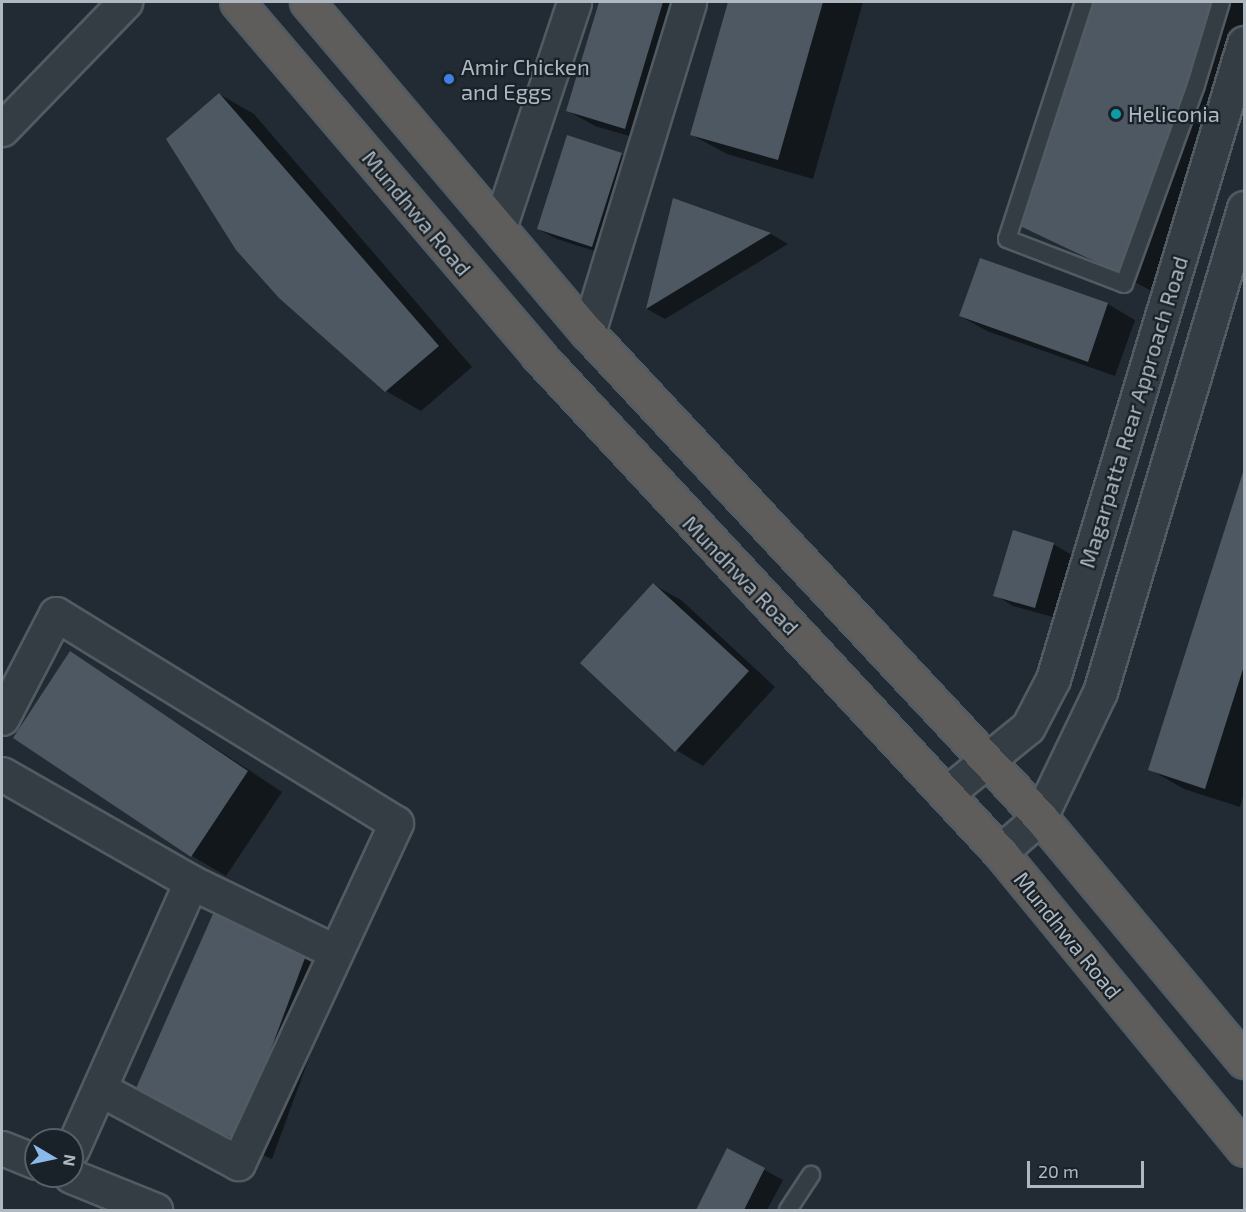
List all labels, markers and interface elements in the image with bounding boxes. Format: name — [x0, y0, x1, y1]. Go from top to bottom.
place label: Amir Chicken and Eggs — [461, 53, 590, 104]
marker: Amir Chicken and Eggs — [442, 72, 456, 86]
place label: Heliconia — [1128, 101, 1220, 127]
marker: Heliconia — [1109, 107, 1123, 121]
street label: Mundhwa Road — [357, 145, 477, 281]
street label: Magarpatta Rear Approach Road — [1073, 252, 1193, 572]
street label: Mundhwa Road — [677, 510, 805, 640]
street label: Mundhwa Road — [1009, 866, 1127, 1004]
north arrow — [24, 1128, 84, 1188]
scale bar — [1030, 1149, 1147, 1187]
text: N — [60, 1153, 81, 1168]
text: 20 m — [1038, 1160, 1079, 1182]

